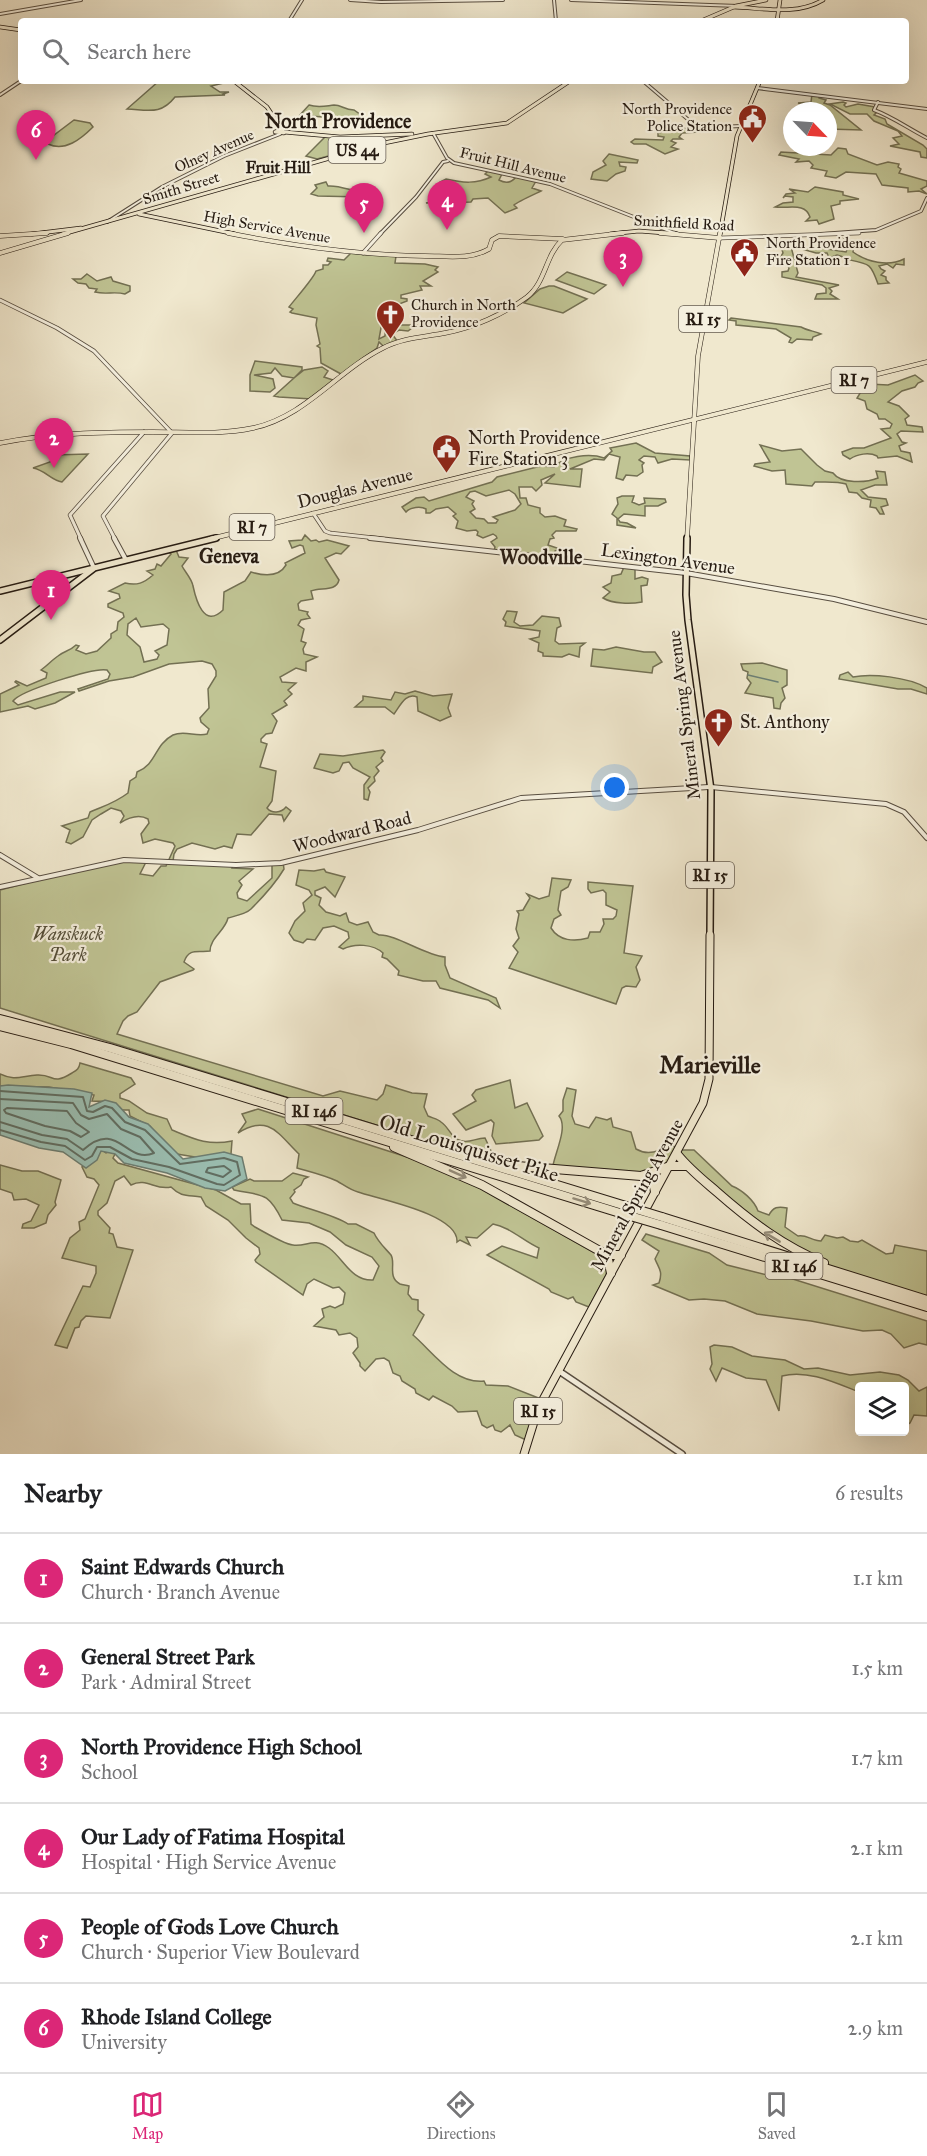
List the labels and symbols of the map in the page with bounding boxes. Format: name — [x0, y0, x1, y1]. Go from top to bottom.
place label: North Providence Police Station — [622, 100, 732, 135]
public building icon: North Providence Police Station — [737, 102, 769, 144]
north arrow — [783, 102, 837, 156]
district label: North Providence — [265, 109, 412, 133]
pin: 6 — [16, 110, 56, 160]
street label: Olney Avenue — [171, 125, 257, 177]
road number: US 44 — [328, 137, 386, 163]
street label: Fruit Hill Avenue — [458, 143, 568, 187]
district label: Fruit Hill — [245, 158, 311, 177]
street label: Smith Street — [140, 168, 222, 208]
pin: 4 — [428, 180, 466, 230]
pin: 5 — [344, 184, 384, 233]
street label: High Service Avenue — [202, 207, 332, 247]
street label: Smithfield Road — [633, 211, 735, 235]
place label: North Providence Fire Station 1 — [766, 234, 876, 269]
public building icon: North Providence Fire Station 1 — [729, 236, 761, 278]
pin: 3 — [604, 238, 642, 287]
place label: Church in North Providence — [411, 296, 516, 331]
church icon: Church in North Providence — [374, 298, 406, 340]
road number: RI 15 — [679, 306, 727, 332]
road number: RI 7 — [832, 367, 876, 393]
pin: 2 — [34, 418, 74, 468]
place label: North Providence Fire Station 3 — [468, 427, 600, 470]
public building icon: North Providence Fire Station 3 — [431, 432, 463, 474]
street label: Douglas Avenue — [295, 463, 415, 514]
road number: RI 7 — [230, 514, 274, 540]
street label: Lexington Avenue — [599, 539, 736, 580]
district label: Geneva — [199, 544, 260, 568]
district label: Woodville — [500, 545, 583, 569]
pin: 1 — [32, 570, 70, 620]
street label: Mineral Spring Avenue — [663, 629, 706, 801]
church icon: St. Anthony — [703, 706, 735, 748]
place label: St. Anthony — [740, 711, 830, 733]
your location — [600, 773, 629, 802]
street label: Woodward Road — [291, 807, 413, 857]
road number: RI 15 — [686, 862, 734, 888]
park label: Wanskuck Park — [33, 923, 103, 966]
district label: Marieville — [659, 1050, 761, 1080]
road number: RI 146 — [286, 1098, 342, 1124]
street label: Old Louisquisset Pike — [376, 1108, 562, 1188]
street label: Mineral Spring Avenue — [586, 1115, 689, 1276]
one-way arrow — [449, 1168, 467, 1180]
one-way arrow — [572, 1196, 591, 1207]
one-way arrow — [764, 1231, 781, 1243]
road number: RI 146 — [766, 1253, 822, 1279]
road number: RI 15 — [514, 1398, 562, 1424]

